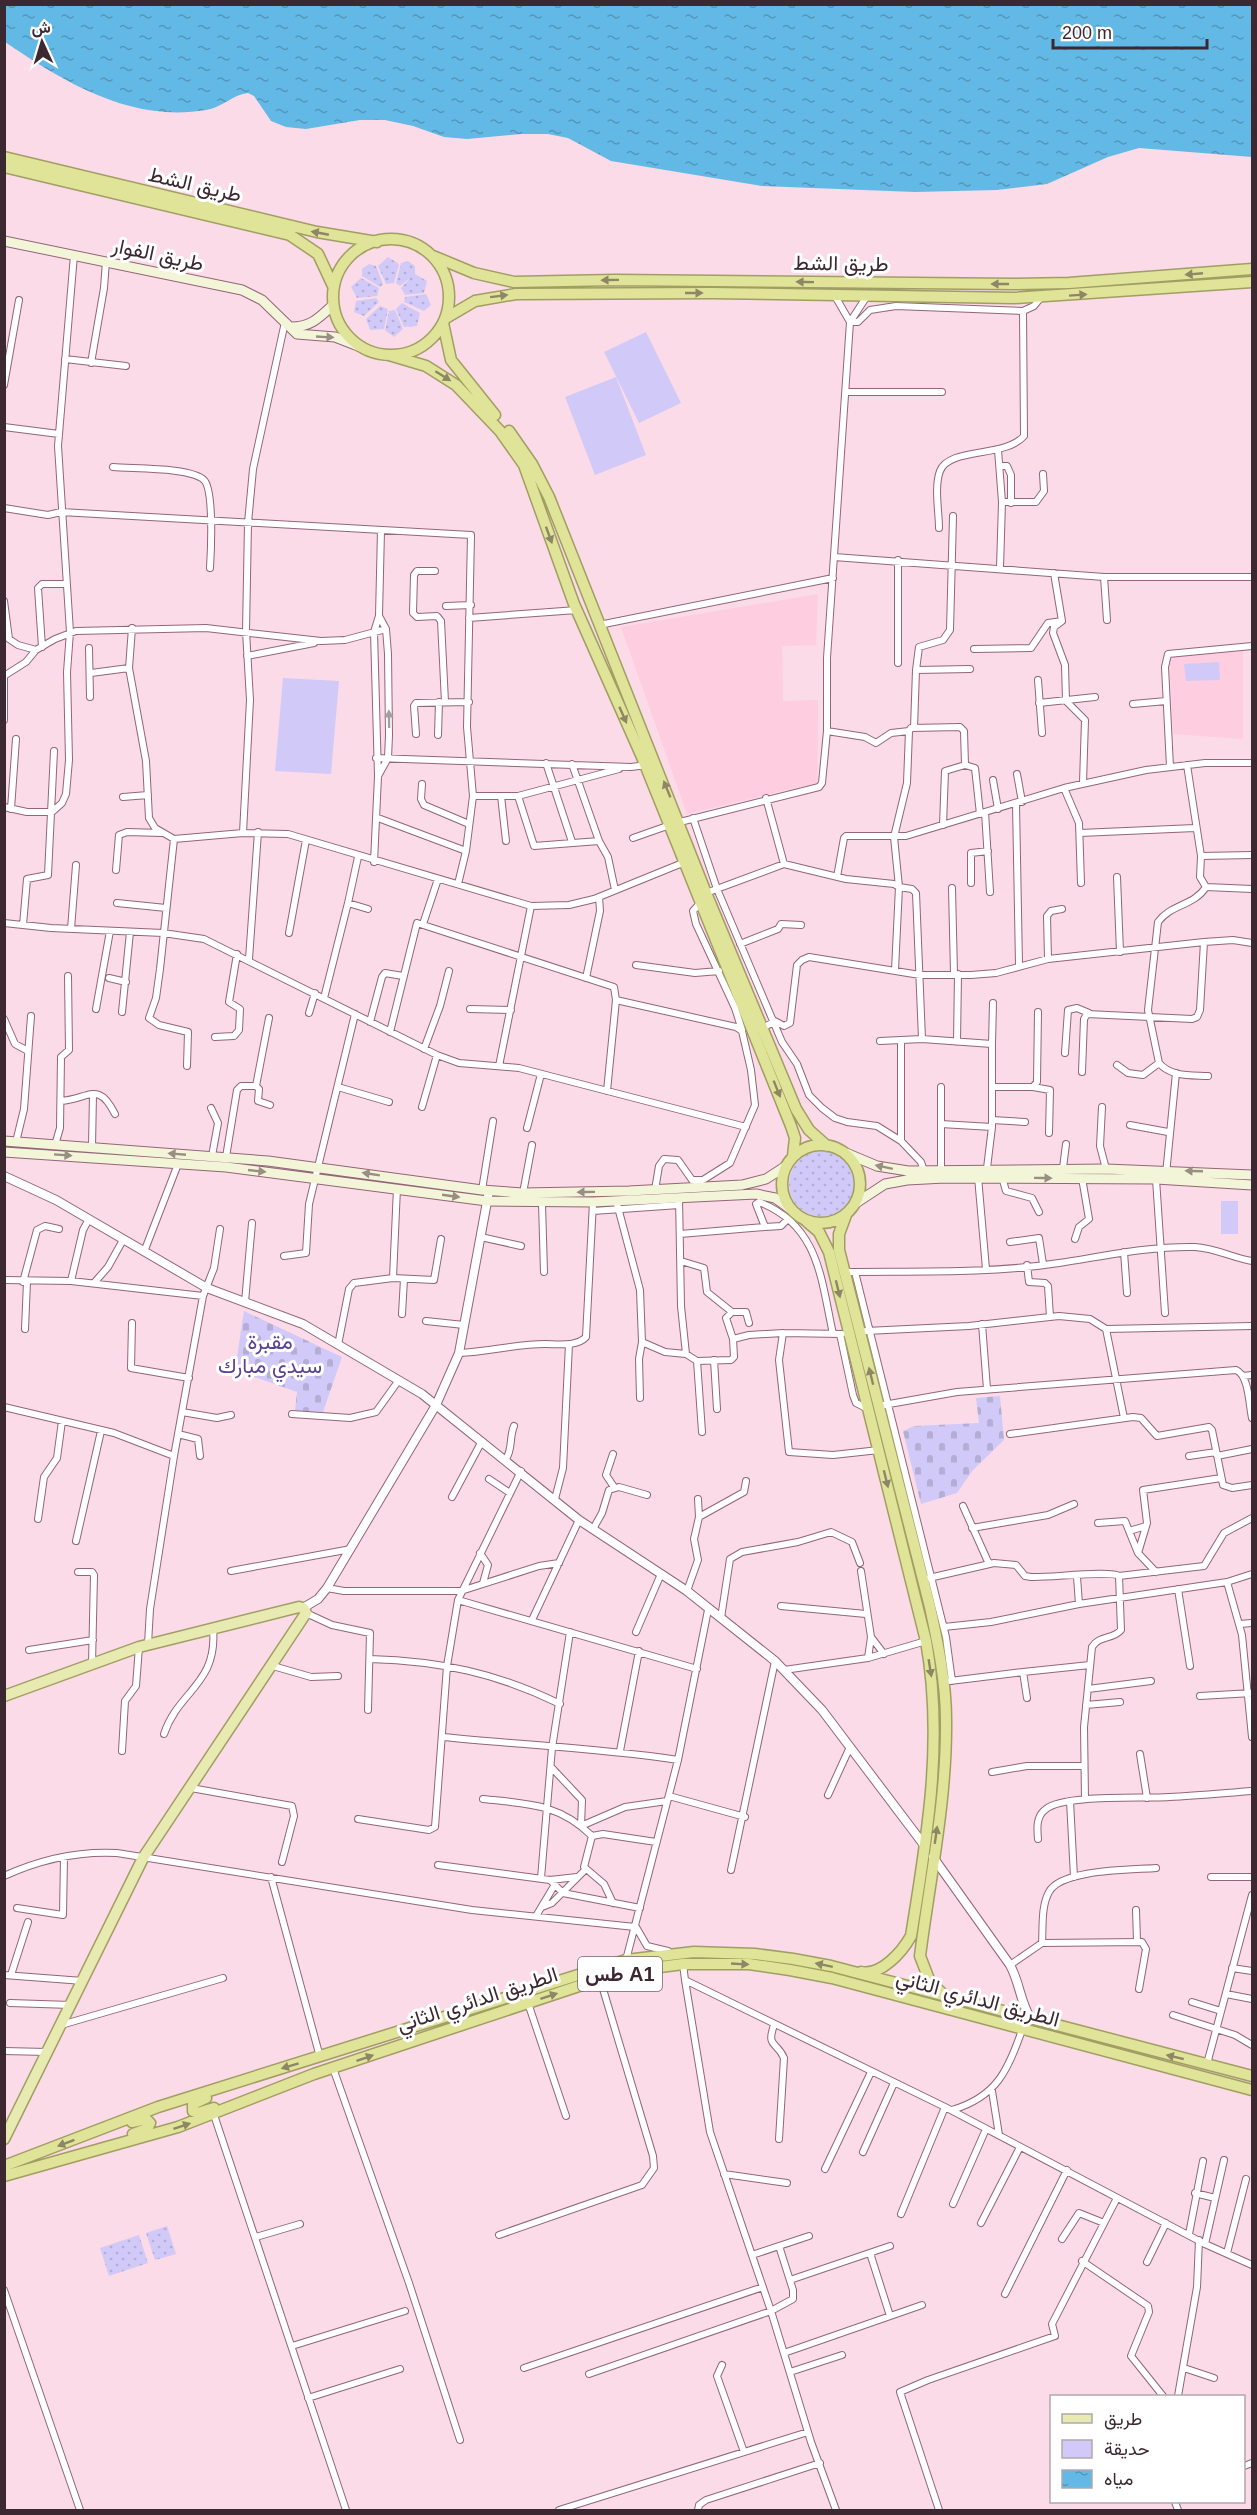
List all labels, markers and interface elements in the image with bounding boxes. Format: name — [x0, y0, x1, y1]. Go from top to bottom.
north arrow — [12, 12, 72, 72]
scale bar — [1053, 12, 1208, 50]
text: ش — [31, 18, 51, 38]
text: 200 m — [1062, 23, 1112, 43]
street label: طريق الشط — [146, 162, 244, 208]
one-way arrow — [310, 227, 329, 237]
street label: طريق الفوار — [109, 233, 206, 277]
street label: طريق الشط — [793, 251, 889, 277]
one-way arrow — [1185, 269, 1204, 279]
one-way arrow — [600, 276, 619, 285]
one-way arrow — [795, 277, 814, 287]
one-way arrow — [990, 279, 1009, 289]
one-way arrow — [685, 288, 704, 298]
one-way arrow — [1068, 291, 1087, 300]
one-way arrow — [490, 292, 509, 301]
one-way arrow — [316, 332, 335, 341]
one-way arrow — [435, 371, 451, 382]
one-way arrow — [544, 526, 554, 544]
one-way arrow — [619, 706, 628, 723]
one-way arrow — [384, 710, 394, 729]
one-way arrow — [662, 780, 671, 798]
one-way arrow — [772, 1081, 782, 1099]
one-way arrow — [167, 1149, 186, 1159]
one-way arrow — [53, 1151, 72, 1160]
one-way arrow — [874, 1162, 893, 1171]
one-way arrow — [248, 1166, 267, 1175]
one-way arrow — [1185, 1167, 1204, 1176]
one-way arrow — [361, 1170, 380, 1179]
one-way arrow — [1033, 1173, 1052, 1183]
one-way arrow — [576, 1188, 595, 1197]
one-way arrow — [441, 1192, 460, 1201]
one-way arrow — [834, 1281, 843, 1299]
park label: مقبرة سيدي مبارك — [218, 1330, 322, 1383]
one-way arrow — [866, 1367, 876, 1386]
one-way arrow — [881, 1469, 891, 1488]
one-way arrow — [926, 1659, 935, 1678]
one-way arrow — [932, 1826, 941, 1845]
road number: طس A1 — [578, 1957, 662, 1991]
one-way arrow — [731, 1959, 750, 1969]
one-way arrow — [815, 1960, 834, 1969]
street label: الطريق الدائري الثاني — [394, 1962, 562, 2042]
street label: الطريق الدائري الثاني — [892, 1965, 1062, 2037]
one-way arrow — [540, 1990, 558, 2000]
one-way arrow — [1166, 2051, 1185, 2061]
one-way arrow — [356, 2052, 374, 2062]
one-way arrow — [281, 2062, 299, 2071]
one-way arrow — [173, 2121, 191, 2130]
one-way arrow — [57, 2139, 75, 2148]
legend — [1050, 2395, 1245, 2503]
text: طريق — [1104, 2409, 1142, 2430]
text: حديقة — [1104, 2439, 1150, 2459]
text: مياه — [1104, 2469, 1133, 2489]

